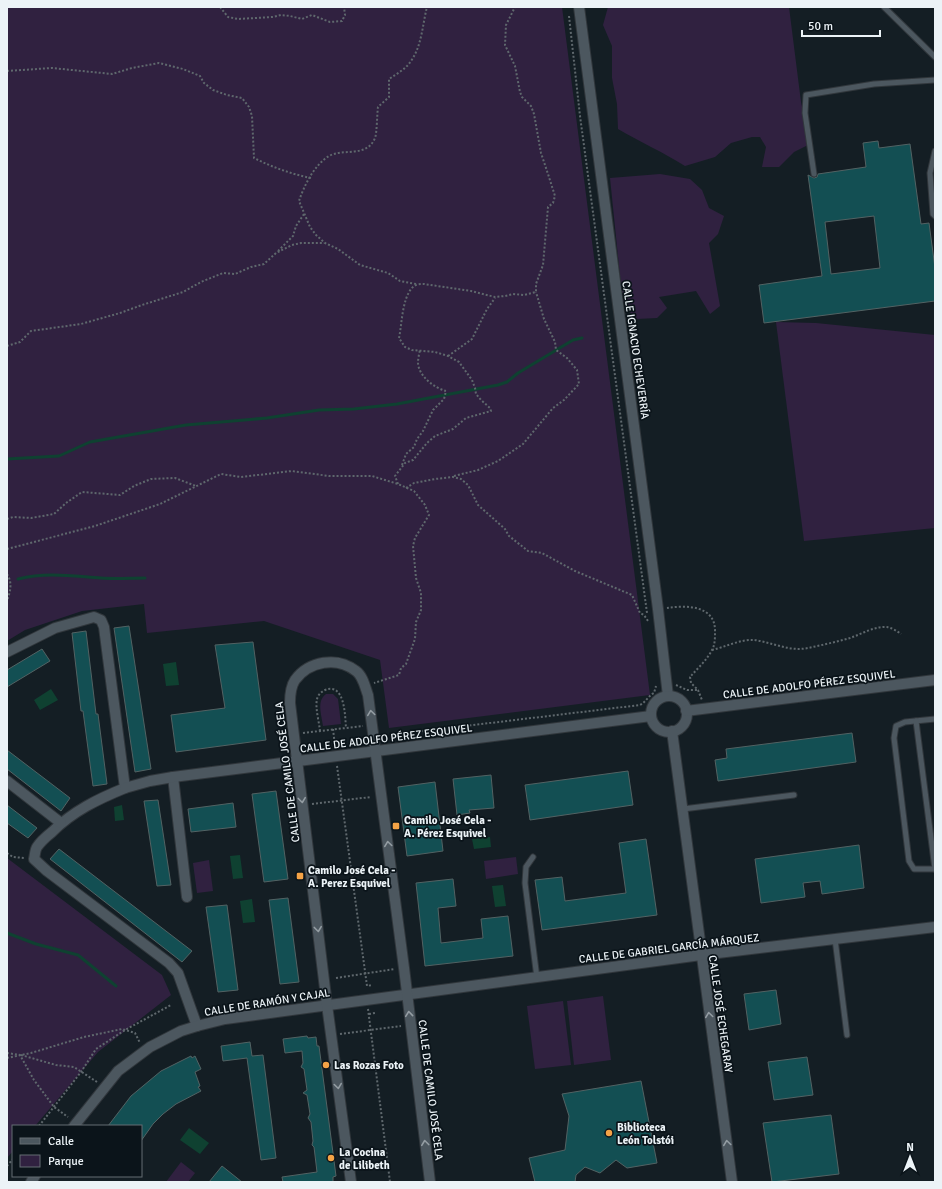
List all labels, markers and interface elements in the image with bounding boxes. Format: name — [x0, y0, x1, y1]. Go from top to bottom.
scale bar — [802, 12, 880, 38]
text: 50 m — [808, 19, 833, 34]
street label: CALLE IGNACIO ECHEVERRÍA — [619, 280, 653, 420]
street label: CALLE DE ADOLFO PÉREZ ESQUIVEL — [722, 666, 896, 702]
street label: CALLE DE CAMILO JOSÉ CELA — [271, 701, 303, 843]
one-way arrow — [367, 710, 376, 716]
street label: CALLE DE ADOLFO PÉREZ ESQUIVEL — [299, 720, 473, 756]
one-way arrow — [297, 797, 306, 803]
place label: Camilo José Cela - A. Pérez Esquivel — [404, 814, 491, 840]
marker: Camilo José Cela - A. Pérez Esquivel — [391, 821, 401, 831]
one-way arrow — [384, 841, 393, 847]
place label: Camilo José Cela - A. Perez Esquivel — [308, 864, 395, 890]
marker: Camilo José Cela - A. Perez Esquivel — [295, 871, 305, 881]
one-way arrow — [313, 926, 322, 932]
street label: CALLE DE GABRIEL GARCÍA MÁRQUEZ — [578, 930, 760, 966]
street label: CALLE JOSÉ ECHEGARAY — [706, 954, 736, 1074]
street label: CALLE DE RAMÓN Y CAJAL — [203, 985, 331, 1019]
one-way arrow — [405, 1011, 414, 1017]
one-way arrow — [705, 1011, 714, 1018]
street label: CALLE DE CAMILO JOSÉ CELA — [415, 1019, 447, 1161]
place label: Las Rozas Foto — [334, 1059, 404, 1072]
marker: Las Rozas Foto — [321, 1060, 331, 1070]
one-way arrow — [333, 1083, 342, 1089]
place label: Biblioteca León Tolstói — [617, 1121, 674, 1147]
legend — [12, 1125, 142, 1177]
marker: Biblioteca León Tolstói — [604, 1128, 614, 1138]
text: Calle — [48, 1134, 74, 1149]
north arrow — [890, 1137, 930, 1177]
one-way arrow — [421, 1140, 430, 1146]
one-way arrow — [723, 1140, 732, 1146]
text: N — [906, 1141, 914, 1154]
place label: La Cocina de Lilibeth — [339, 1146, 390, 1172]
marker: La Cocina de Lilibeth — [326, 1153, 336, 1163]
text: Parque — [48, 1154, 84, 1169]

